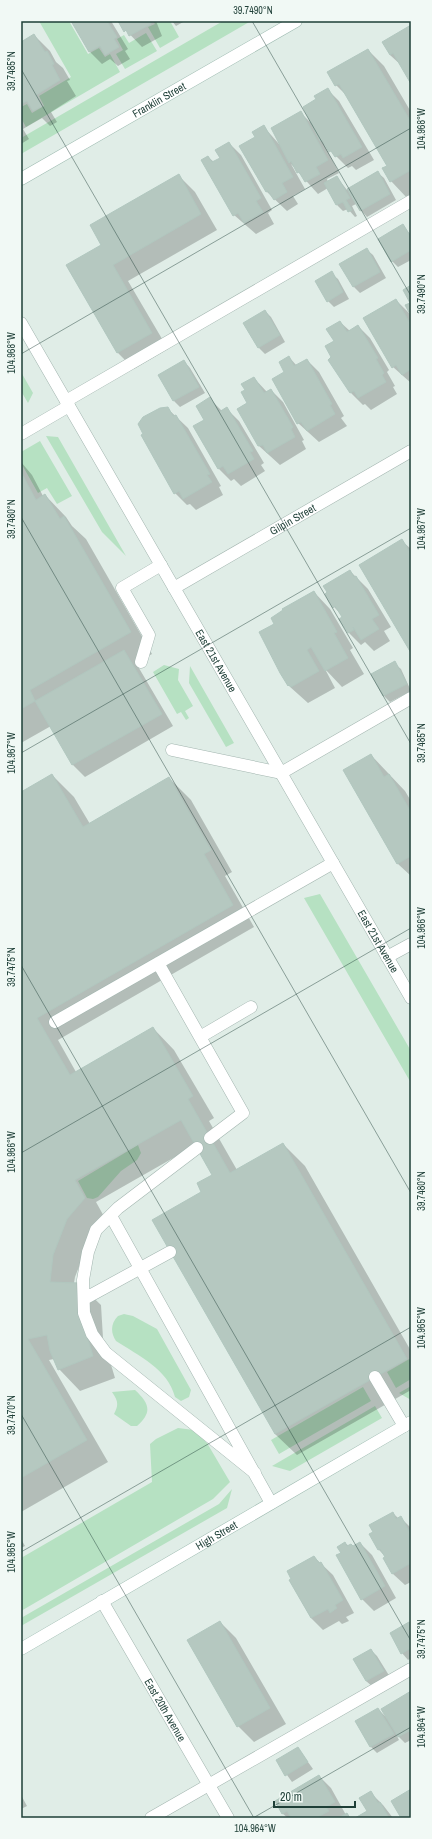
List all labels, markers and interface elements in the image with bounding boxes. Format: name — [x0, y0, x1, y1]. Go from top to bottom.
text: 39.7490°N — [233, 4, 273, 17]
text: 39.7485°N — [5, 51, 18, 91]
street label: Franklin Street — [130, 79, 188, 121]
text: 104.968°W — [415, 108, 428, 150]
text: 39.7490°N — [415, 274, 428, 314]
text: 104.968°W — [5, 332, 18, 374]
text: 39.7480°N — [5, 499, 18, 539]
street label: Gilpin Street — [267, 500, 319, 538]
text: 104.967°W — [415, 508, 428, 550]
street label: East 21st Avenue — [192, 627, 240, 695]
text: 39.7485°N — [415, 723, 428, 763]
text: 104.967°W — [5, 732, 18, 774]
street label: East 21st Avenue — [355, 907, 402, 975]
text: 104.966°W — [415, 907, 428, 949]
text: 39.7475°N — [5, 947, 18, 987]
text: 104.966°W — [5, 1131, 18, 1173]
text: 39.7480°N — [415, 1171, 428, 1211]
text: 104.965°W — [415, 1307, 428, 1349]
text: 39.7470°N — [5, 1395, 18, 1435]
street label: High Street — [193, 1518, 240, 1553]
text: 104.965°W — [5, 1531, 18, 1573]
text: 39.7475°N — [415, 1619, 428, 1659]
street label: East 20th Avenue — [141, 1676, 189, 1744]
text: 104.964°W — [415, 1706, 428, 1748]
scale bar — [274, 1783, 355, 1809]
text: 20 m — [280, 1789, 302, 1805]
text: 104.964°W — [234, 1822, 276, 1835]

